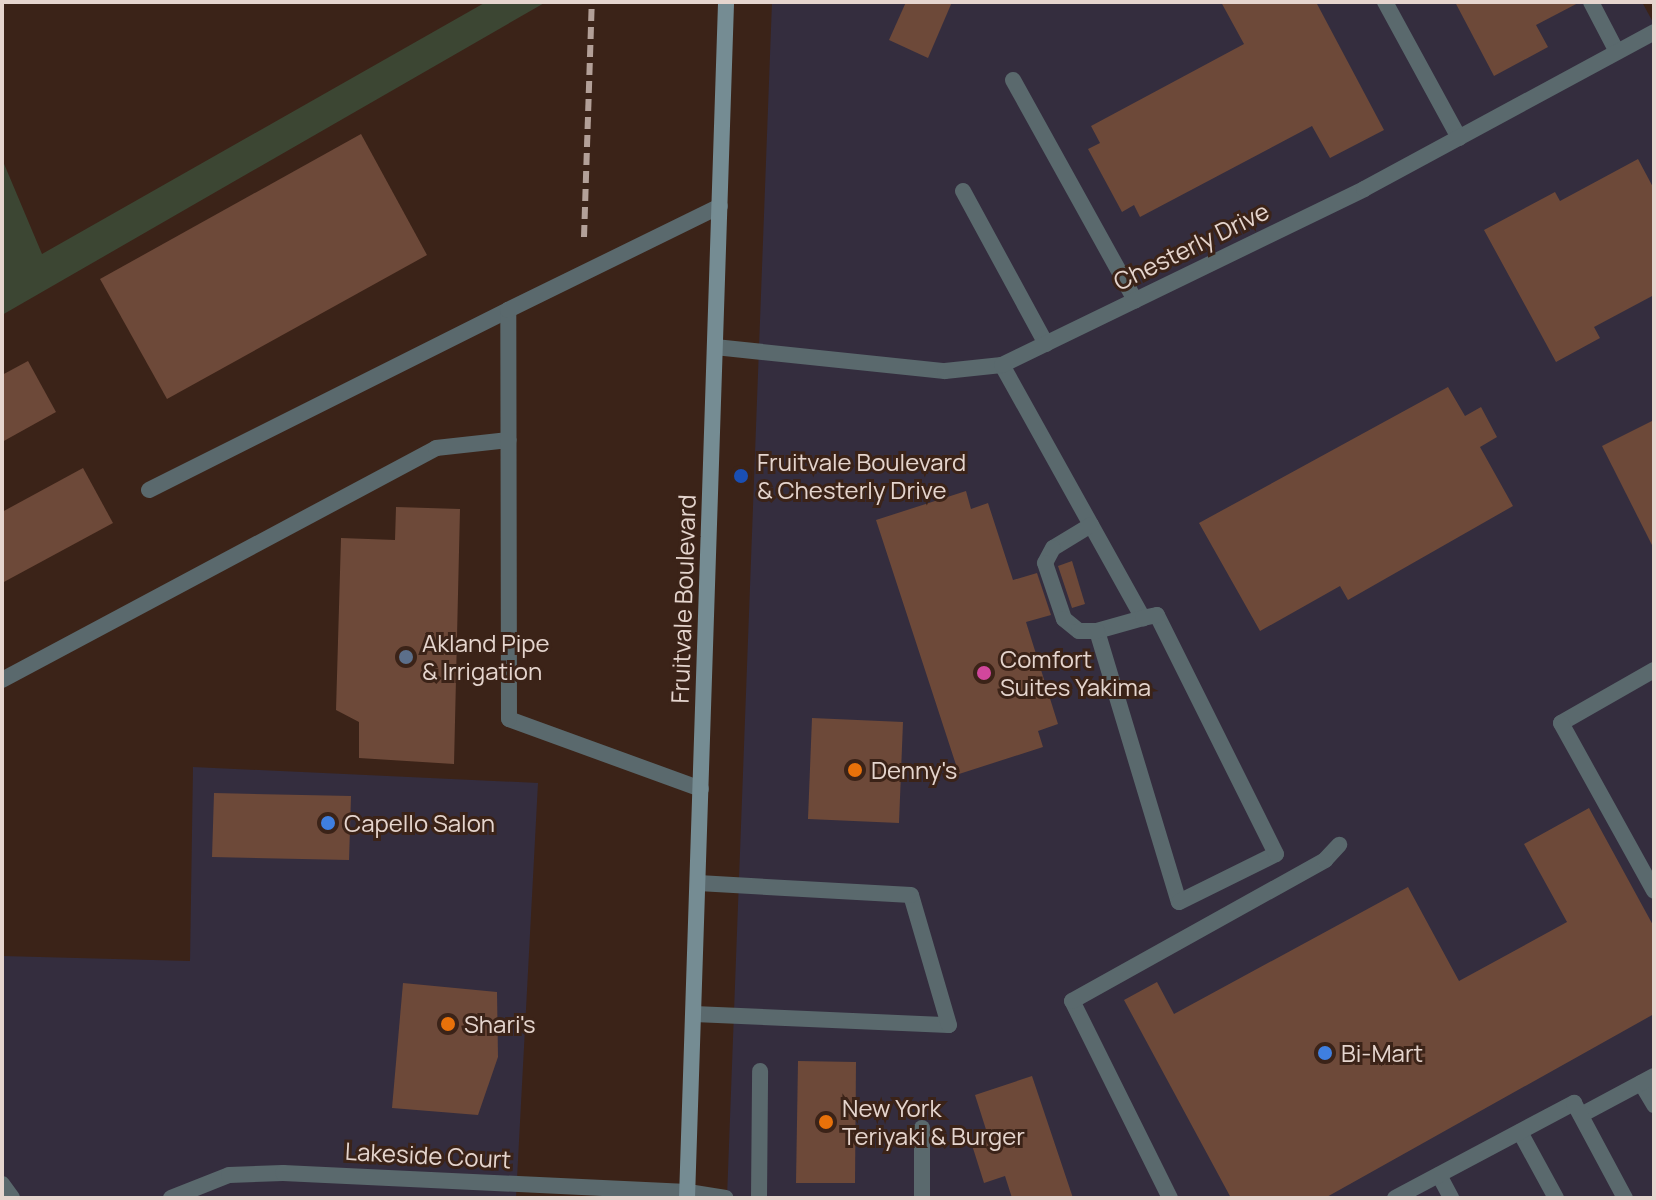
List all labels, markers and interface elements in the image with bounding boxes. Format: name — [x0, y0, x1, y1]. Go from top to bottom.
street label: Chesterly Drive — [1109, 196, 1273, 296]
place label: Fruitvale Boulevard & Chesterly Drive — [757, 448, 966, 504]
marker: Fruitvale Boulevard & Chesterly Drive — [732, 467, 750, 485]
street label: Fruitvale Boulevard — [665, 494, 701, 704]
place label: Akland Pipe & Irrigation — [422, 629, 550, 685]
place label: Comfort Suites Yakima — [1000, 645, 1151, 701]
marker: Akland Pipe & Irrigation — [397, 648, 415, 666]
marker: Comfort Suites Yakima — [975, 664, 993, 682]
place label: Denny's — [871, 756, 957, 784]
marker: Denny's — [846, 761, 864, 779]
place label: Capello Salon — [344, 809, 495, 837]
marker: Capello Salon — [319, 814, 337, 832]
place label: Shari's — [464, 1010, 536, 1038]
marker: Shari's — [439, 1015, 457, 1033]
place label: Bi-Mart — [1341, 1039, 1423, 1067]
marker: Bi-Mart — [1316, 1044, 1334, 1062]
place label: New York Teriyaki & Burger — [842, 1094, 1025, 1150]
marker: New York Teriyaki & Burger — [817, 1113, 835, 1131]
street label: Lakeside Court — [344, 1136, 512, 1174]

